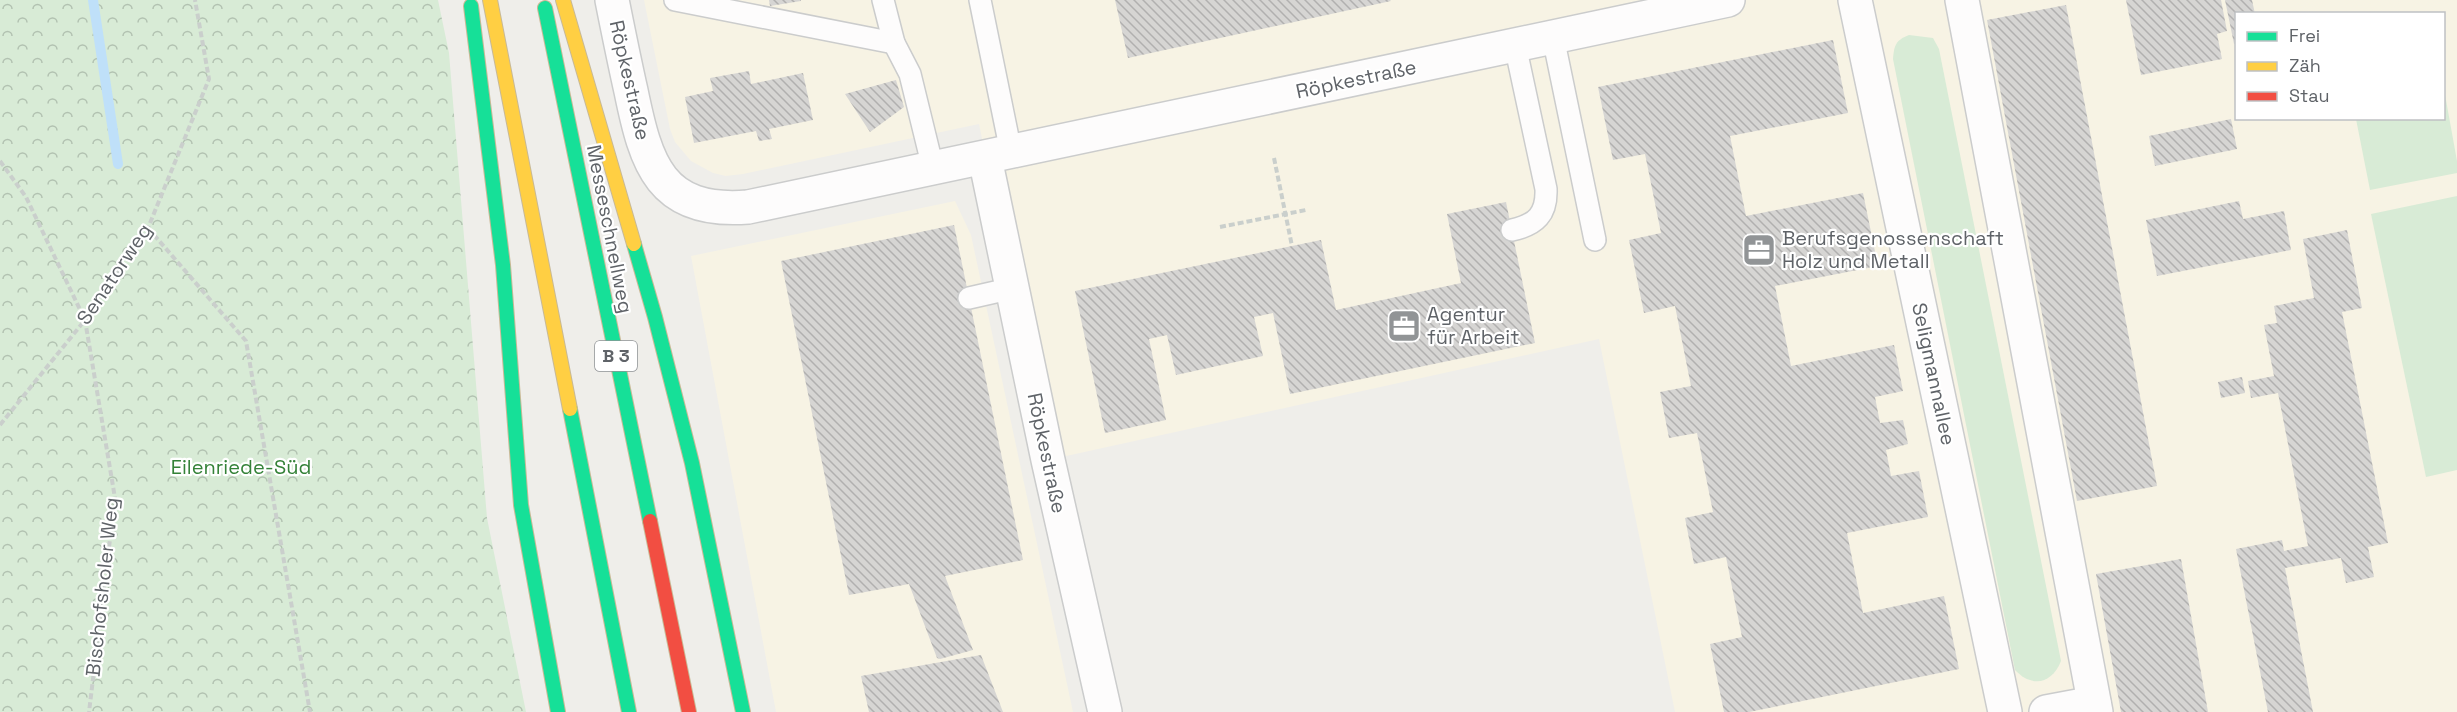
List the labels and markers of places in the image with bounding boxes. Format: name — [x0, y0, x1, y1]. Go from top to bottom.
place label: Berufsgenossenschaft Holz und Metall — [1782, 225, 2004, 274]
office icon: Berufsgenossenschaft Holz und Metall — [1741, 232, 1777, 268]
place label: Agentur für Arbeit — [1427, 301, 1519, 350]
office icon: Agentur für Arbeit — [1386, 308, 1422, 344]

